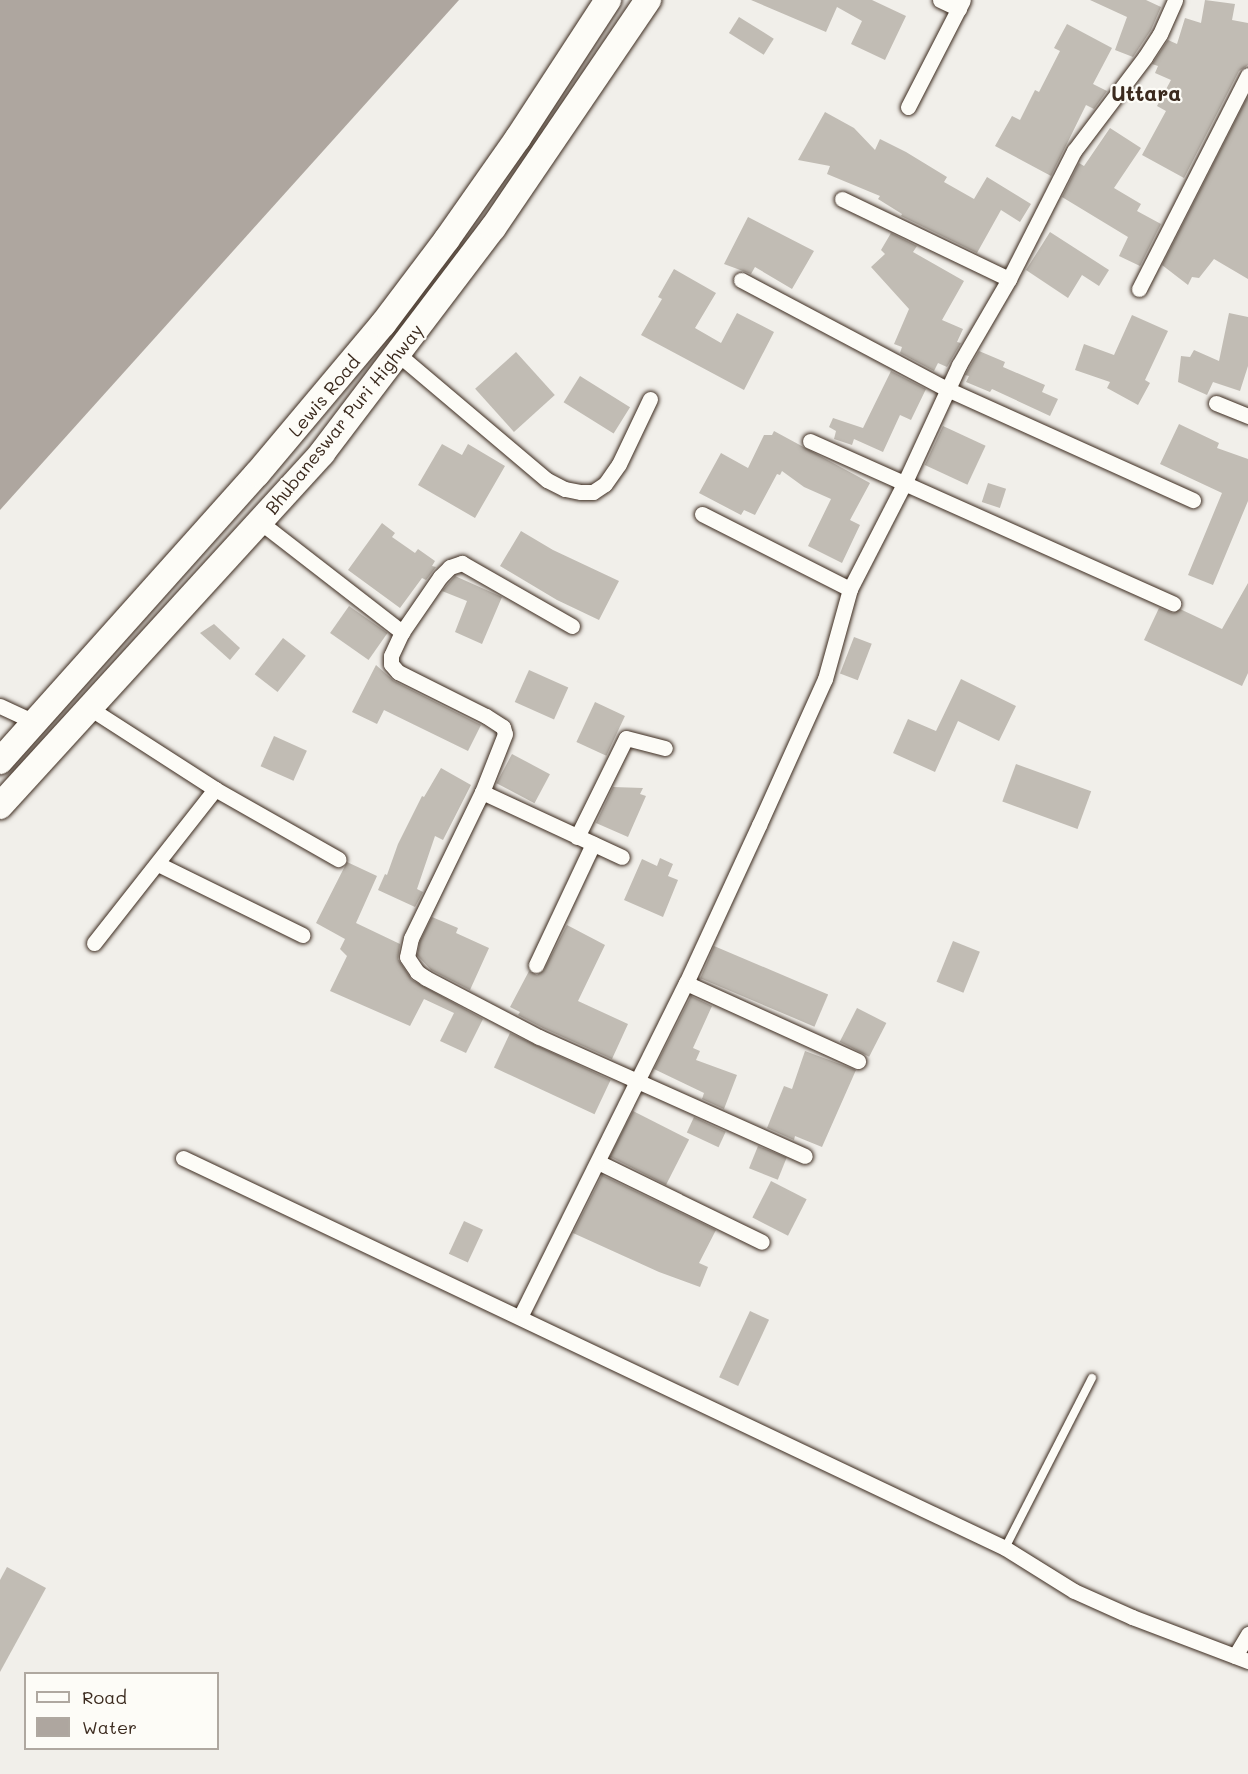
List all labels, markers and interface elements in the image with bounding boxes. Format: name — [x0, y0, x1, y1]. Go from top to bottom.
district label: Uttara — [1111, 80, 1181, 106]
street label: Bhubaneswar Puri Highway — [261, 320, 427, 518]
street label: Lewis Road — [284, 351, 364, 441]
legend — [24, 1672, 219, 1750]
text: Road — [82, 1685, 127, 1709]
text: Water — [82, 1715, 137, 1739]

